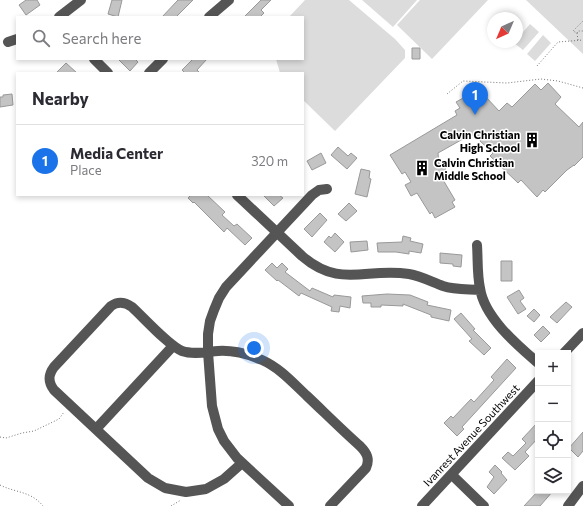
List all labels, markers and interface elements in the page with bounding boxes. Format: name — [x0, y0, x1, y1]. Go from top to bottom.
north arrow — [487, 12, 523, 48]
search box — [16, 16, 304, 60]
icon: search — [30, 27, 52, 49]
text: Search here — [62, 29, 141, 47]
pin: 1 — [462, 82, 488, 115]
text: Nearby — [32, 88, 89, 109]
place label: Calvin Christian High School — [440, 128, 520, 154]
building icon: Calvin Christian High School — [523, 131, 541, 149]
text: Media Center — [70, 144, 163, 162]
text: 1 — [42, 153, 48, 169]
text: 320 m — [251, 153, 288, 169]
place label: Calvin Christian Middle School — [434, 156, 514, 182]
building icon: Calvin Christian Middle School — [413, 159, 431, 177]
text: Place — [70, 162, 102, 178]
your location — [244, 338, 264, 358]
map controls — [535, 350, 571, 494]
button: + — [535, 350, 571, 386]
street label: Ivanrest Avenue Southwest — [420, 381, 522, 489]
button: − — [535, 386, 571, 422]
button: locate — [535, 422, 571, 458]
button: layers — [535, 458, 571, 494]

